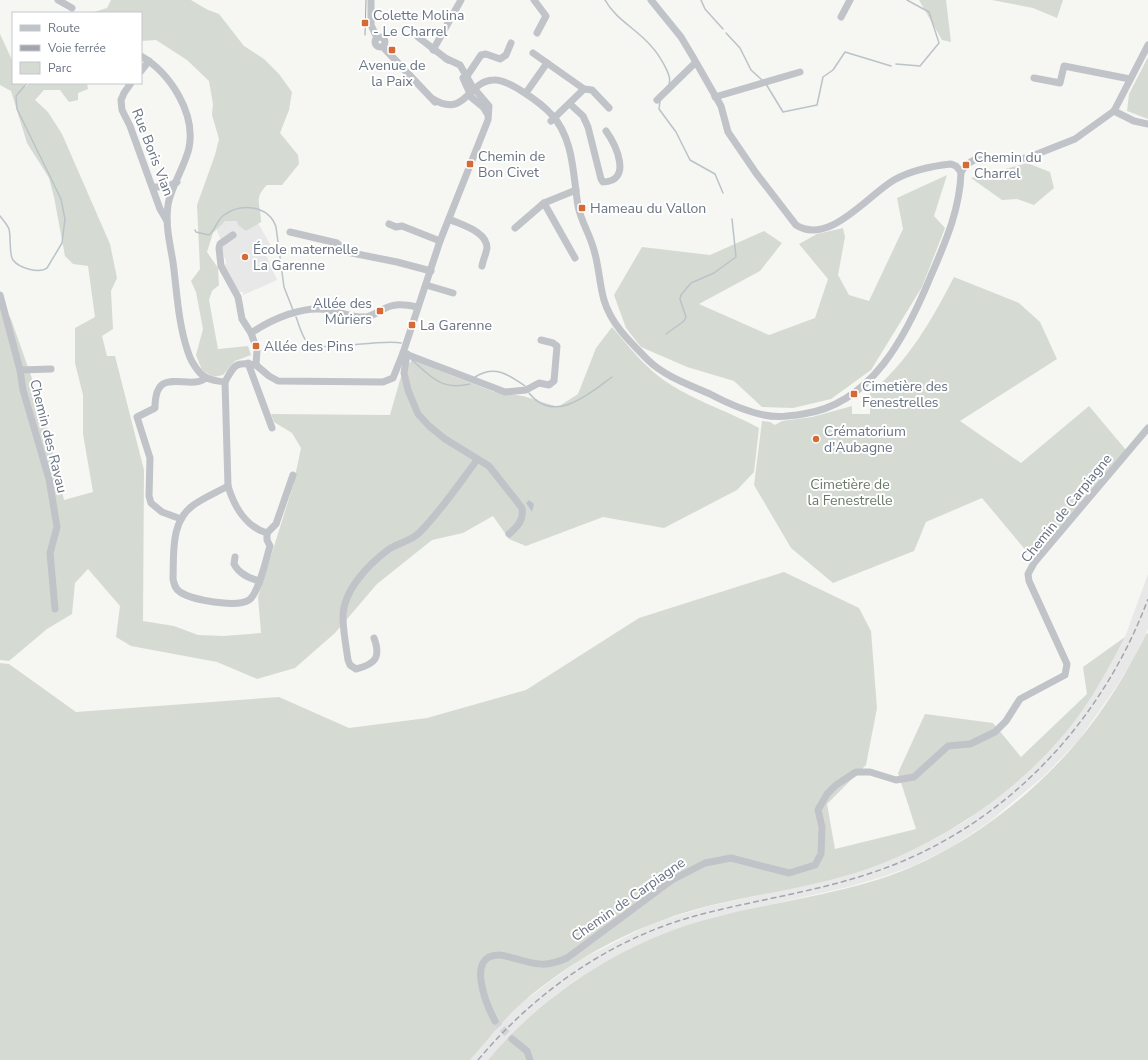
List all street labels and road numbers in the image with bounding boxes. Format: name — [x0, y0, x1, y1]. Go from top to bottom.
street label: Rue Boris Vian — [127, 106, 178, 199]
street label: Chemin des Ravau — [25, 377, 72, 495]
street label: Chemin de Carpiagne — [1017, 450, 1116, 567]
street label: Chemin de Carpiagne — [568, 853, 689, 946]

